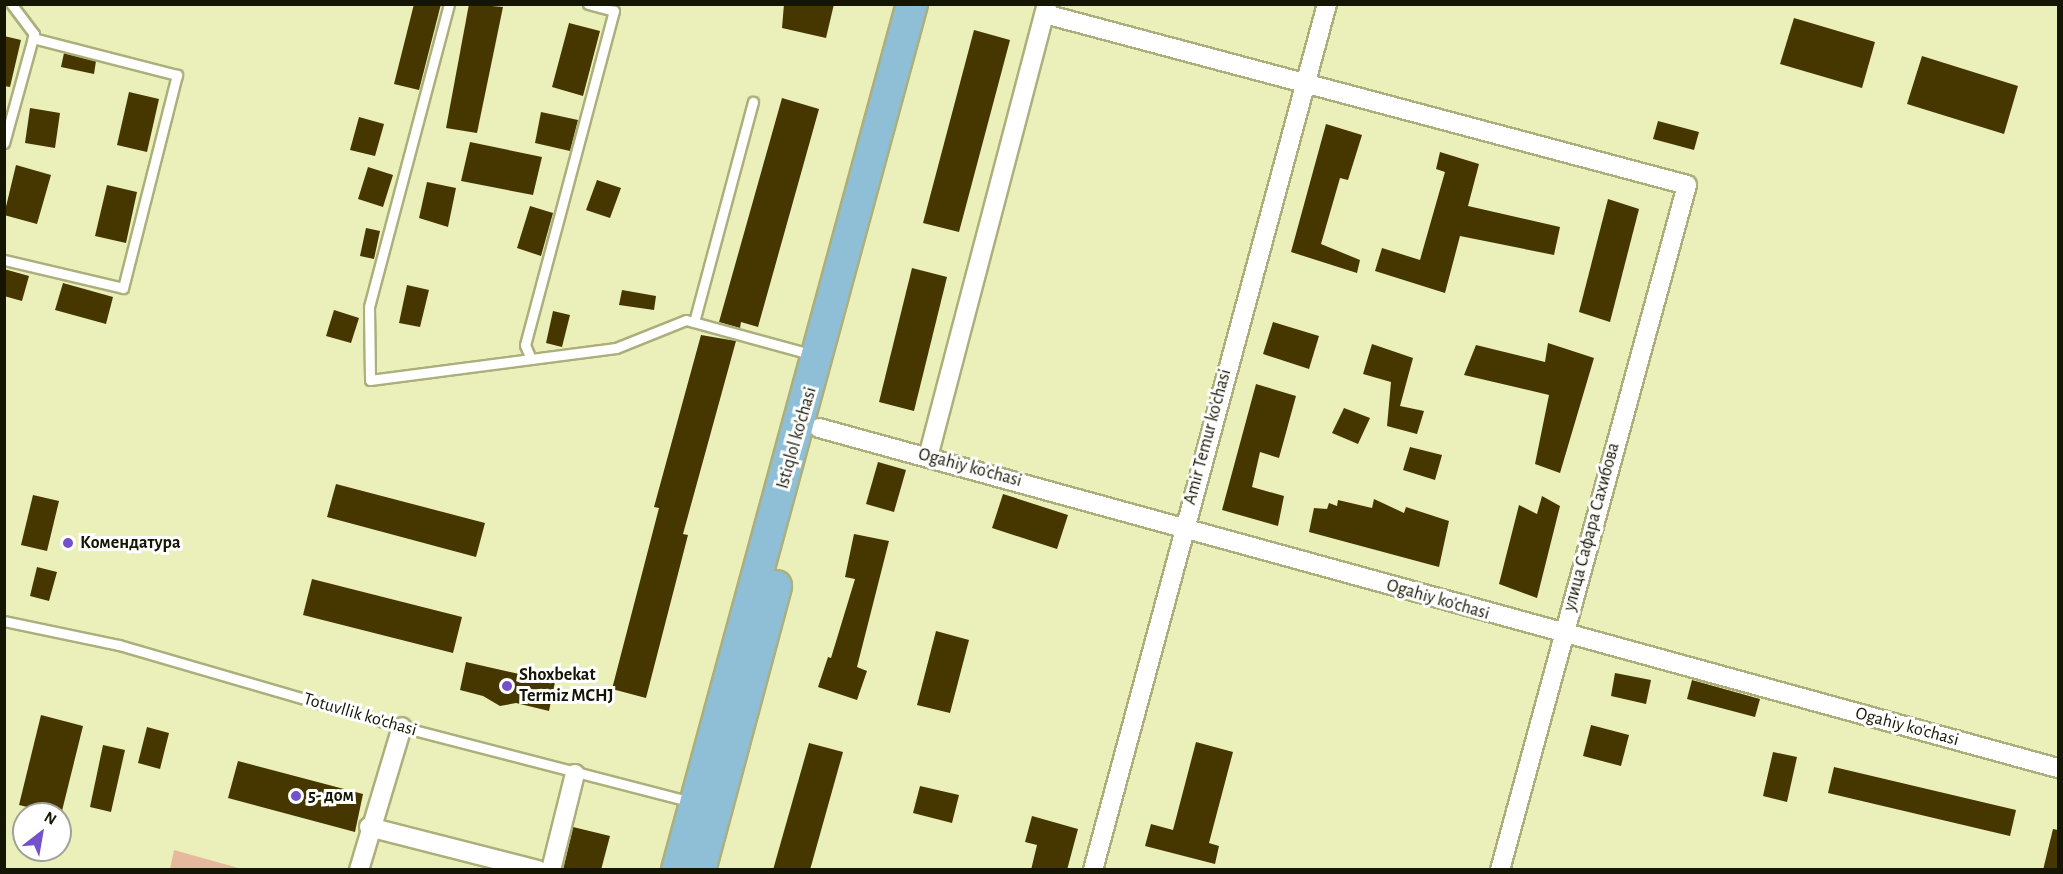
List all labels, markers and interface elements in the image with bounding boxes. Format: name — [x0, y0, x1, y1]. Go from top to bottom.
street label: Amir Temur ko'chasi — [1180, 367, 1236, 507]
street label: Istiqlol ko'chasi — [772, 385, 822, 491]
street label: улица Сафара Сахибова — [1559, 440, 1625, 614]
street label: Ogahiy ko'chasi — [916, 444, 1024, 492]
place label: Комендатура — [80, 532, 180, 554]
marker: Комендатура — [61, 536, 75, 550]
street label: Ogahiy ko'chasi — [1384, 575, 1492, 625]
place label: Shoxbekat Termiz MCHJ — [519, 665, 613, 708]
marker: Shoxbekat Termiz MCHJ — [500, 679, 514, 693]
street label: Totuvllik ko'chasi — [301, 689, 419, 741]
street label: Ogahiy ko'chasi — [1853, 703, 1961, 751]
place label: 5- дом — [308, 785, 354, 807]
marker: 5- дом — [289, 789, 303, 803]
north arrow — [12, 802, 72, 862]
text: N — [41, 809, 59, 828]

